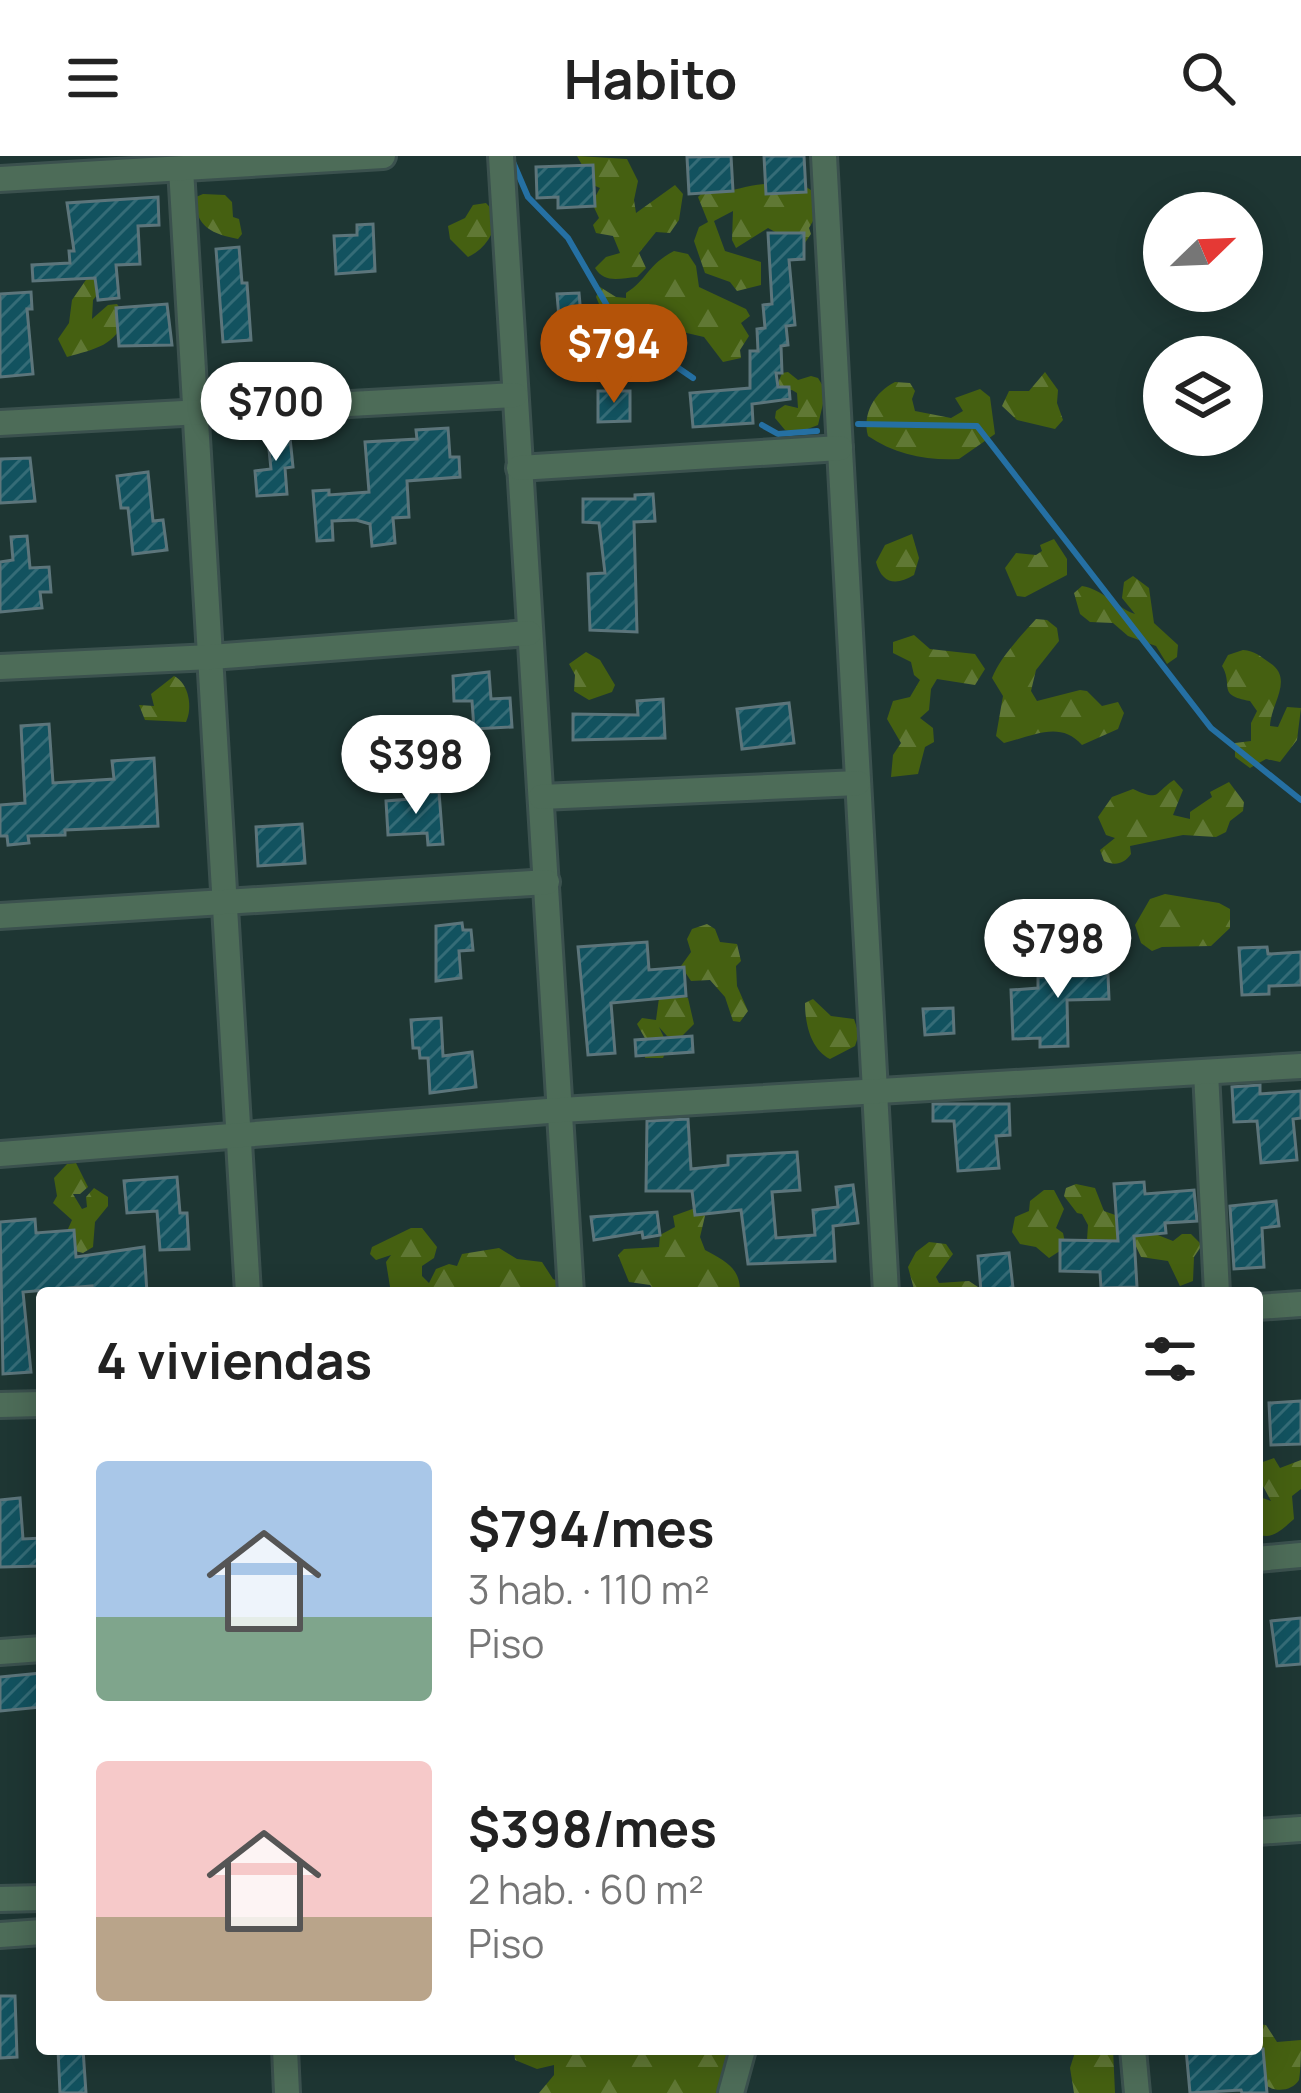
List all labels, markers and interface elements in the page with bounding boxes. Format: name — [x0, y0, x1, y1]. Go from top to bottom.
text: Habito — [564, 41, 737, 115]
icon: menu — [60, 45, 126, 111]
icon: search — [1175, 45, 1241, 111]
north arrow — [1143, 192, 1263, 312]
map controls — [1143, 192, 1263, 456]
pin: $794 — [543, 304, 685, 406]
text: $794 — [567, 316, 661, 370]
button: layers — [1143, 336, 1263, 456]
pin: $700 — [205, 362, 347, 464]
text: $700 — [228, 374, 324, 428]
pin: $398 — [345, 715, 487, 817]
text: $398 — [368, 727, 464, 781]
pin: $798 — [987, 899, 1129, 1001]
text: $798 — [1011, 911, 1105, 965]
text: 4 viviendas — [96, 1325, 372, 1394]
icon: filters — [1137, 1326, 1203, 1392]
text: $794/mes — [468, 1493, 714, 1562]
icon: home — [192, 1509, 336, 1653]
text: 3 hab. · 110 m² — [468, 1562, 710, 1616]
text: Piso — [468, 1616, 544, 1670]
text: $398/mes — [468, 1793, 717, 1862]
icon: home — [192, 1809, 336, 1953]
text: 2 hab. · 60 m² — [468, 1862, 704, 1916]
text: Piso — [468, 1916, 544, 1970]

